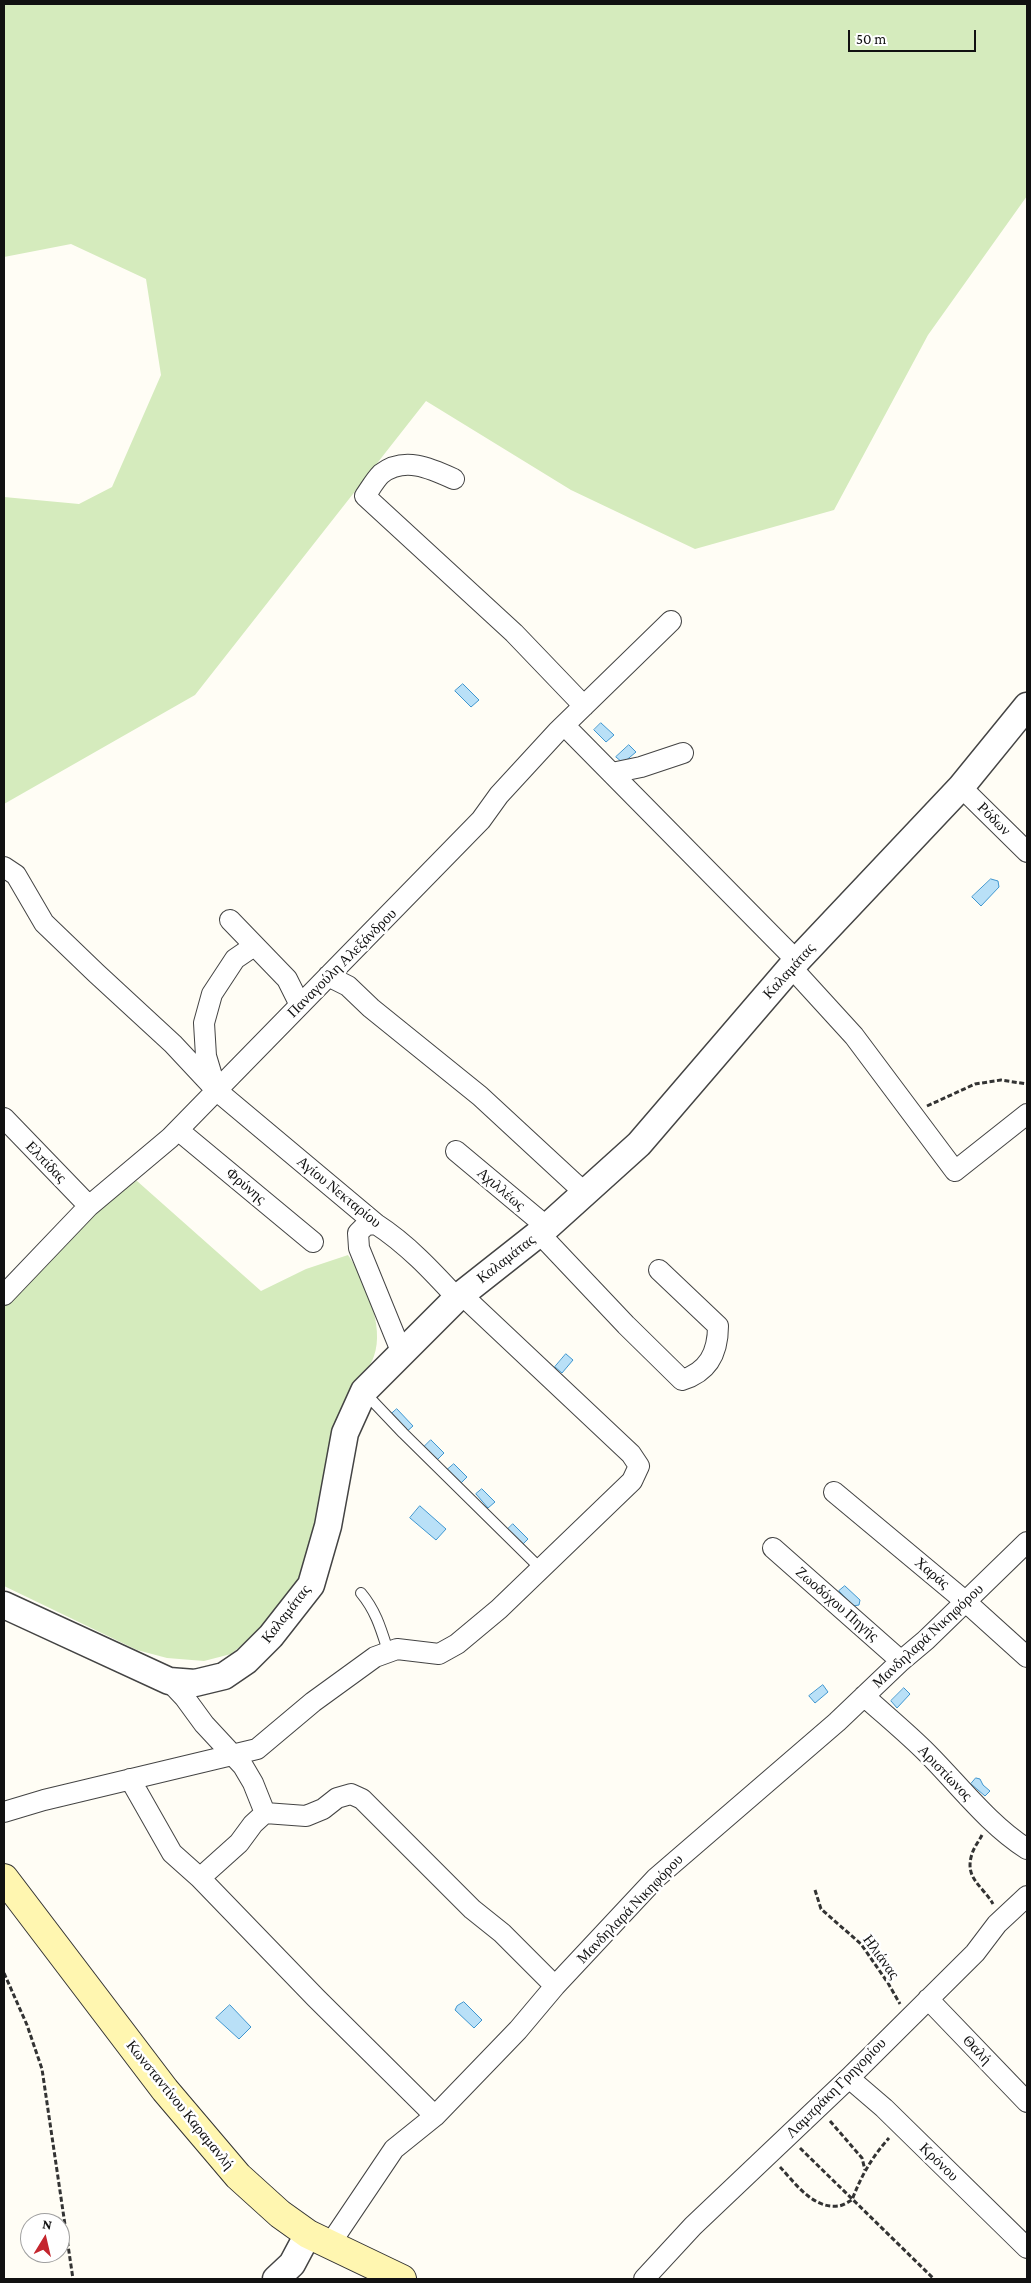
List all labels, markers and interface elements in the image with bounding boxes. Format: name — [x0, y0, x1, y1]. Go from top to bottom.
scale bar — [851, 20, 978, 52]
text: 50 m — [856, 31, 886, 47]
street label: Ρόδων — [974, 799, 1014, 839]
street label: Παναγούλη Αλεξάνδρου — [284, 905, 400, 1021]
street label: Καλαμάτας — [759, 939, 819, 1003]
street label: Ελπίδας — [22, 1138, 70, 1186]
street label: Αγίου Νεκταρίου — [293, 1153, 385, 1231]
street label: Φρύνης — [222, 1164, 270, 1208]
street label: Αχιλλέως — [473, 1164, 529, 1214]
street label: Καλαμάτας — [473, 1231, 539, 1287]
street label: Χαράς — [911, 1553, 953, 1593]
street label: Ζωοδόχου Πηγής — [792, 1563, 882, 1645]
street label: Μανδηλαρά Νικηφόρου — [869, 1580, 987, 1692]
street label: Καλαμάτας — [258, 1581, 314, 1647]
street label: Αριστίωνος — [914, 1741, 976, 1805]
street label: Μανδηλαρά Νικηφόρου — [573, 1851, 687, 1967]
street label: Ηλιάνας — [859, 1931, 903, 1983]
street label: Θαλή — [959, 2032, 995, 2068]
street label: Λαμπράκη Γρηγορίου — [782, 2034, 890, 2142]
street label: Κωνσταντίνου Καραμανλή — [122, 2037, 238, 2173]
street label: Κρόνου — [916, 2139, 962, 2185]
north arrow — [20, 2213, 70, 2263]
text: N — [41, 2216, 53, 2233]

